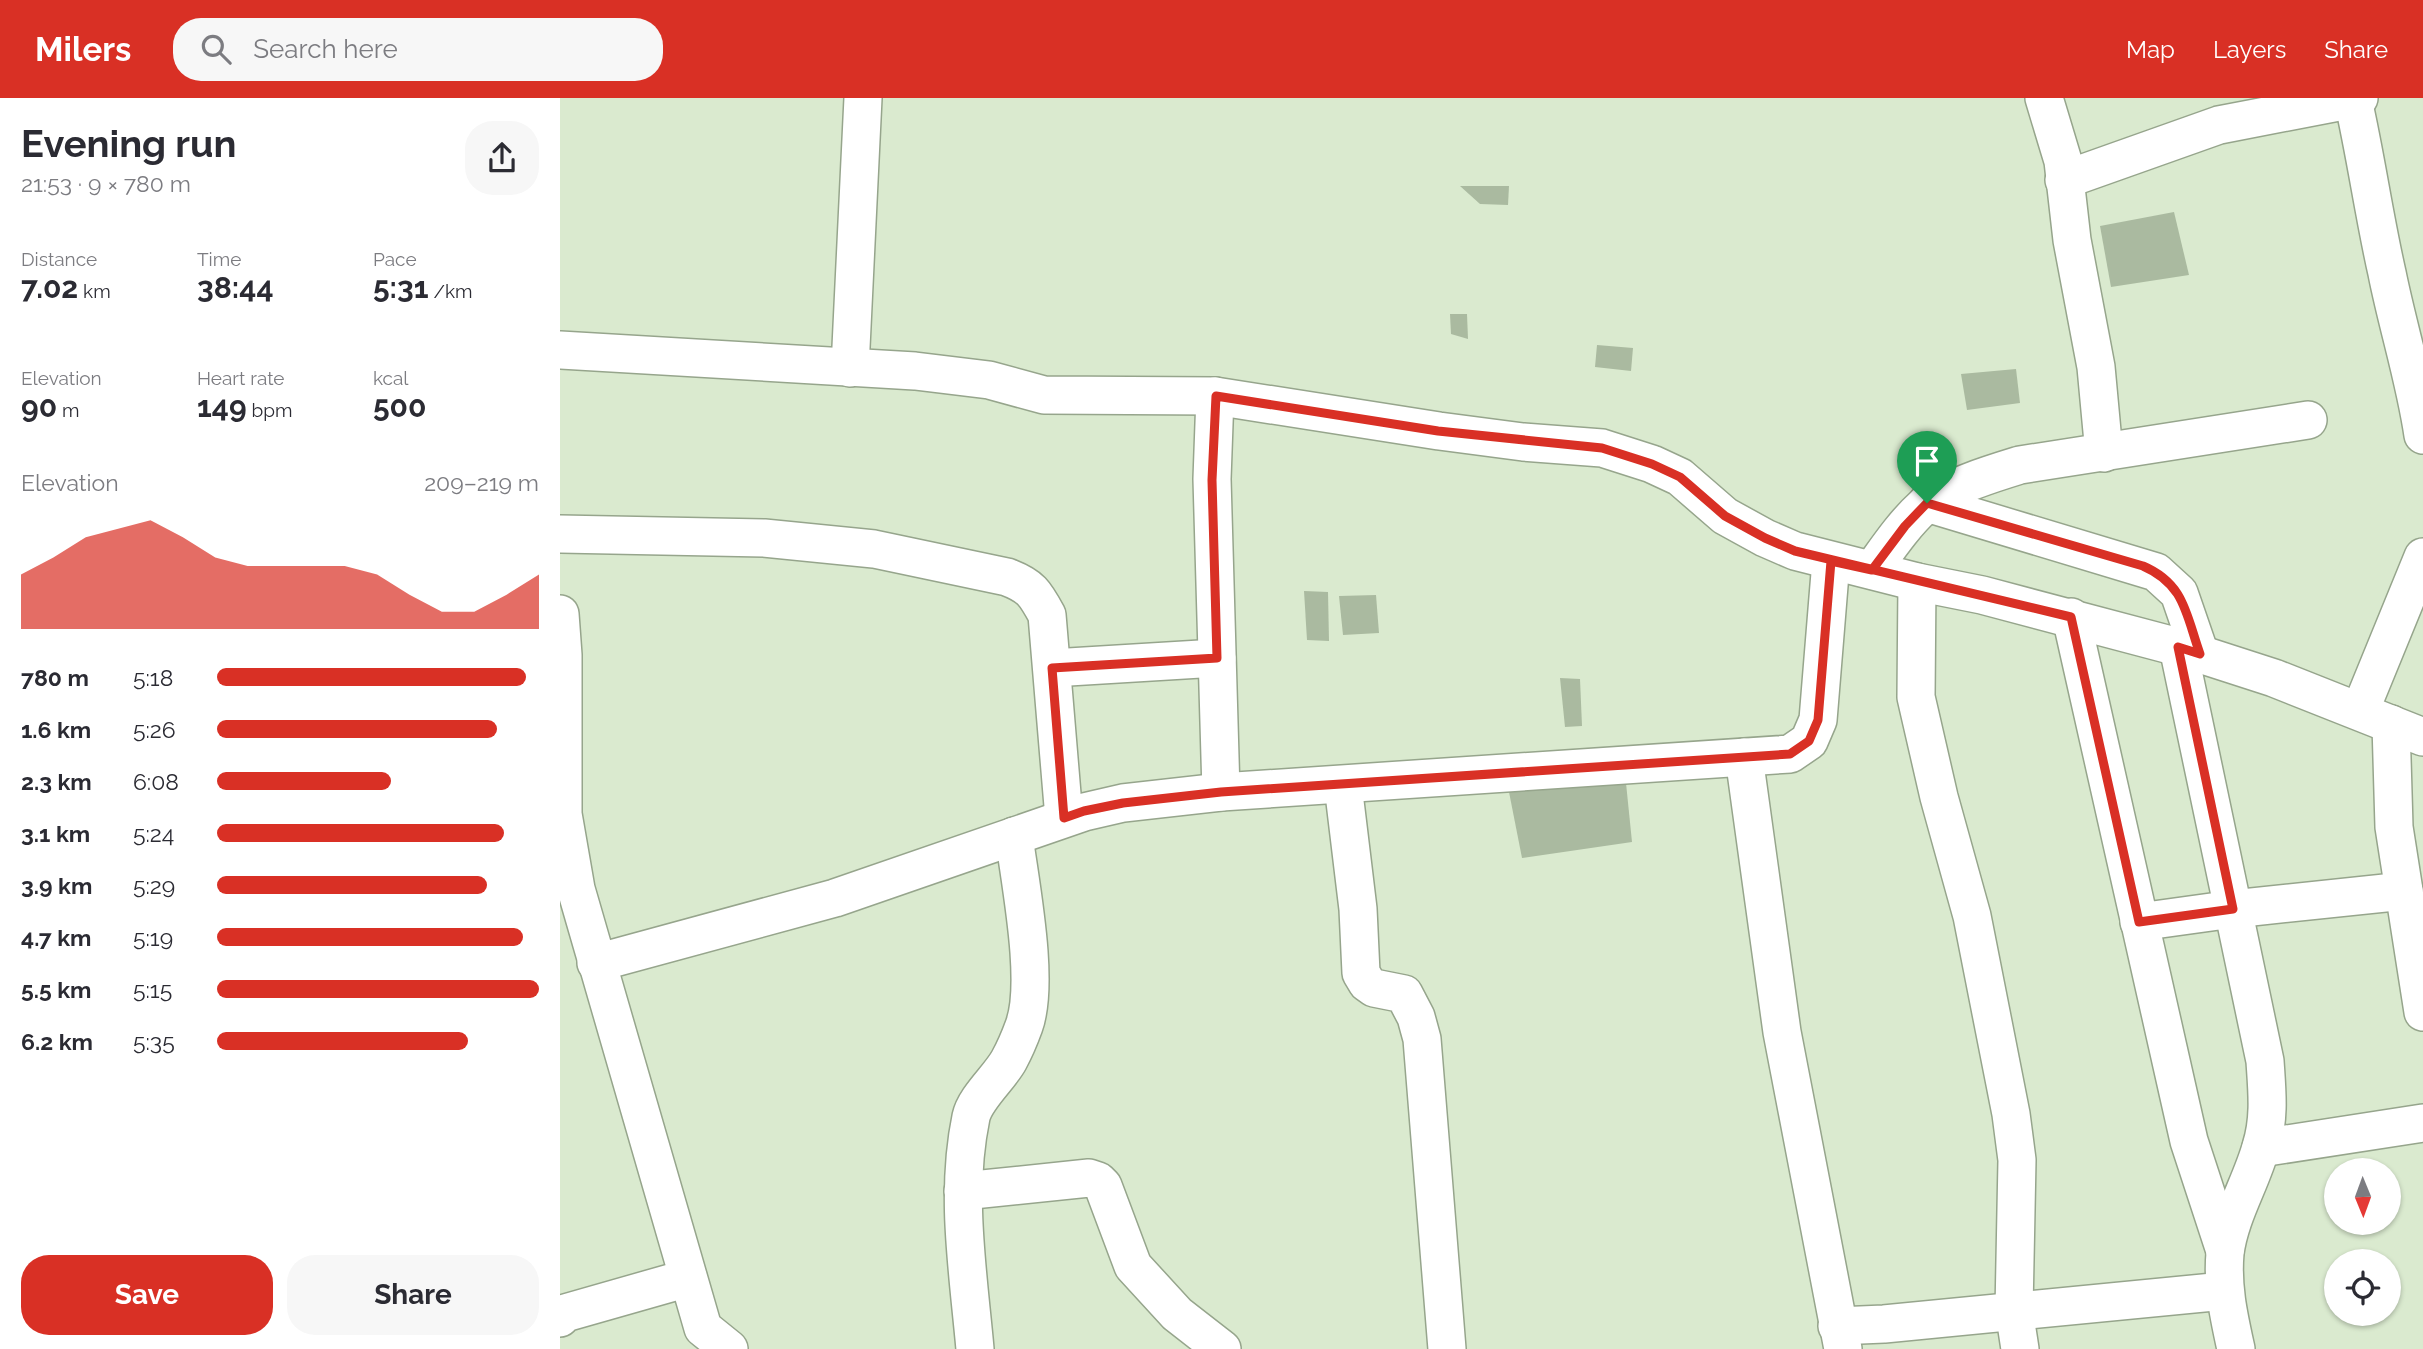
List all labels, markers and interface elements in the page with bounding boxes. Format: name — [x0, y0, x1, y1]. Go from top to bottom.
search box — [173, 18, 663, 81]
text: Milers — [35, 30, 131, 69]
icon: search — [197, 30, 235, 68]
text: Search here — [253, 34, 398, 64]
text: Map — [2126, 35, 2175, 64]
text: Layers — [2213, 35, 2286, 64]
text: Share — [2324, 35, 2388, 64]
text: Evening run — [21, 121, 236, 166]
button: share — [465, 121, 539, 195]
text: 21:53 · 9 × 780 m — [21, 170, 191, 197]
text: Distance — [21, 248, 97, 270]
text: Time — [197, 248, 241, 270]
text: Pace — [373, 248, 417, 270]
text: 7.02 — [21, 270, 78, 305]
text: 38:44 — [197, 270, 274, 305]
text: 5:31 — [373, 270, 429, 305]
text: km — [78, 280, 111, 302]
text: /km — [429, 280, 472, 302]
text: Elevation — [21, 367, 102, 389]
text: Heart rate — [197, 367, 285, 389]
text: kcal — [373, 367, 409, 389]
text: 90 — [21, 389, 57, 424]
text: 149 — [197, 389, 247, 424]
text: 500 — [373, 389, 426, 424]
text: m — [57, 399, 79, 421]
text: bpm — [247, 399, 292, 421]
pin — [1897, 431, 1957, 503]
icon: arrive — [1908, 442, 1946, 480]
text: Elevation — [21, 469, 119, 496]
text: 209–219 m — [424, 469, 539, 496]
text: 780 m — [21, 664, 89, 691]
text: 5:18 — [133, 664, 173, 691]
text: 1.6 km — [21, 716, 91, 743]
text: 5:26 — [133, 716, 176, 743]
text: 2.3 km — [21, 768, 92, 795]
text: 6:08 — [133, 768, 179, 795]
text: 3.1 km — [21, 820, 90, 847]
text: 5:24 — [133, 820, 174, 847]
text: 3.9 km — [21, 872, 92, 899]
text: 5:29 — [133, 872, 175, 899]
text: 4.7 km — [21, 924, 92, 951]
text: 5:19 — [133, 924, 173, 951]
text: 5.5 km — [21, 976, 91, 1003]
text: 5:15 — [133, 976, 172, 1003]
text: 6.2 km — [21, 1028, 93, 1055]
text: 5:35 — [133, 1028, 175, 1055]
north arrow — [2324, 1158, 2401, 1236]
map controls — [2324, 1158, 2401, 1326]
button: locate — [2324, 1249, 2401, 1326]
button: Save — [21, 1255, 273, 1335]
button: Share — [287, 1255, 539, 1335]

